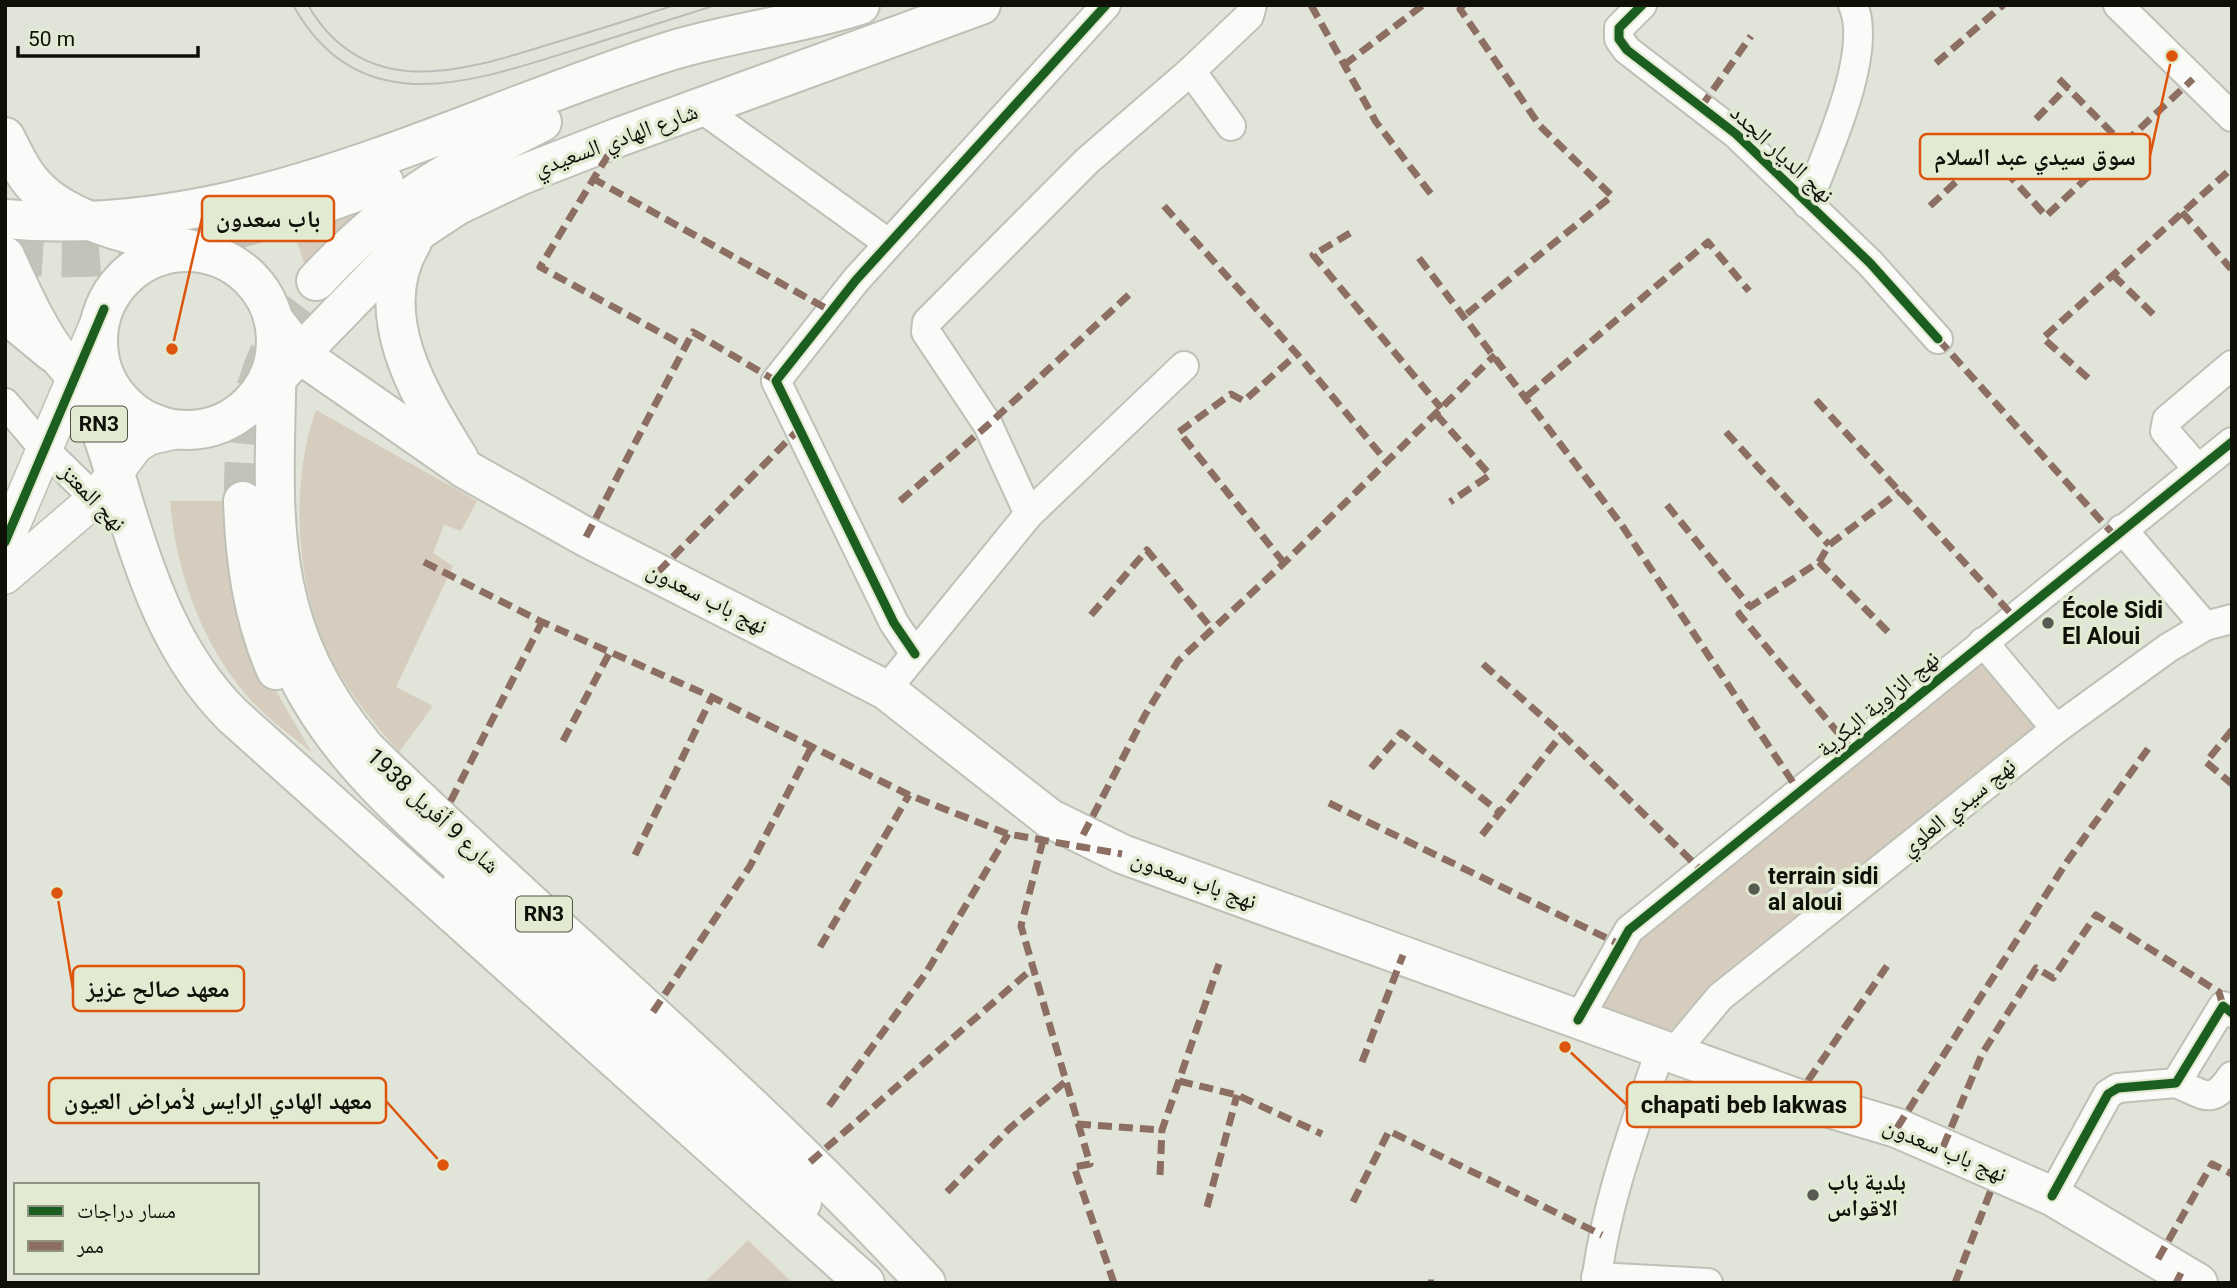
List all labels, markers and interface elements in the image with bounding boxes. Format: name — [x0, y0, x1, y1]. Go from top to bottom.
scale bar — [18, 14, 198, 58]
text: 50 m — [28, 27, 75, 51]
street label: شارع الهادي السعيدي — [530, 98, 703, 187]
street label: نهج الديار الجدد — [1724, 99, 1839, 210]
callout: سوق سيدي عبد السلام — [1920, 134, 2150, 179]
text: سوق سيدي عبد السلام — [1934, 143, 2136, 176]
callout: باب سعدون — [202, 196, 334, 241]
text: باب سعدون — [216, 205, 320, 233]
road number: RN3 — [71, 406, 127, 442]
street label: نهج المعتز — [53, 458, 132, 538]
street label: نهج باب سعدون — [642, 556, 772, 641]
place label: École Sidi El Aloui — [2062, 596, 2163, 650]
marker: École Sidi El Aloui — [2040, 615, 2056, 631]
street label: نهج الزاوية البكرية — [1811, 645, 1945, 764]
street label: شارع 9 أفريل 1938 — [360, 742, 505, 880]
street label: نهج سيدي العلوي — [1895, 752, 2024, 866]
street label: نهج باب سعدون — [1127, 845, 1260, 916]
place label: terrain sidi al aloui — [1768, 863, 1879, 916]
marker: terrain sidi al aloui — [1746, 881, 1762, 897]
road number: RN3 — [516, 897, 572, 932]
callout: معهد صالح عزيز — [73, 966, 244, 1011]
text: معهد صالح عزيز — [85, 975, 230, 1004]
callout: معهد الهادي الرايس لأمراض العيون — [49, 1078, 386, 1123]
callout: chapati beb lakwas — [1627, 1082, 1861, 1127]
text: معهد الهادي الرايس لأمراض العيون — [64, 1087, 372, 1120]
text: chapati beb lakwas — [1641, 1091, 1847, 1119]
street label: نهج باب سعدون — [1879, 1112, 2011, 1189]
place label: بلدية باب الاقواس — [1827, 1169, 1906, 1222]
legend — [14, 1183, 259, 1274]
marker: بلدية باب الاقواس — [1805, 1187, 1821, 1203]
text: مسار دراجات — [77, 1199, 176, 1223]
text: ممر — [76, 1234, 104, 1258]

